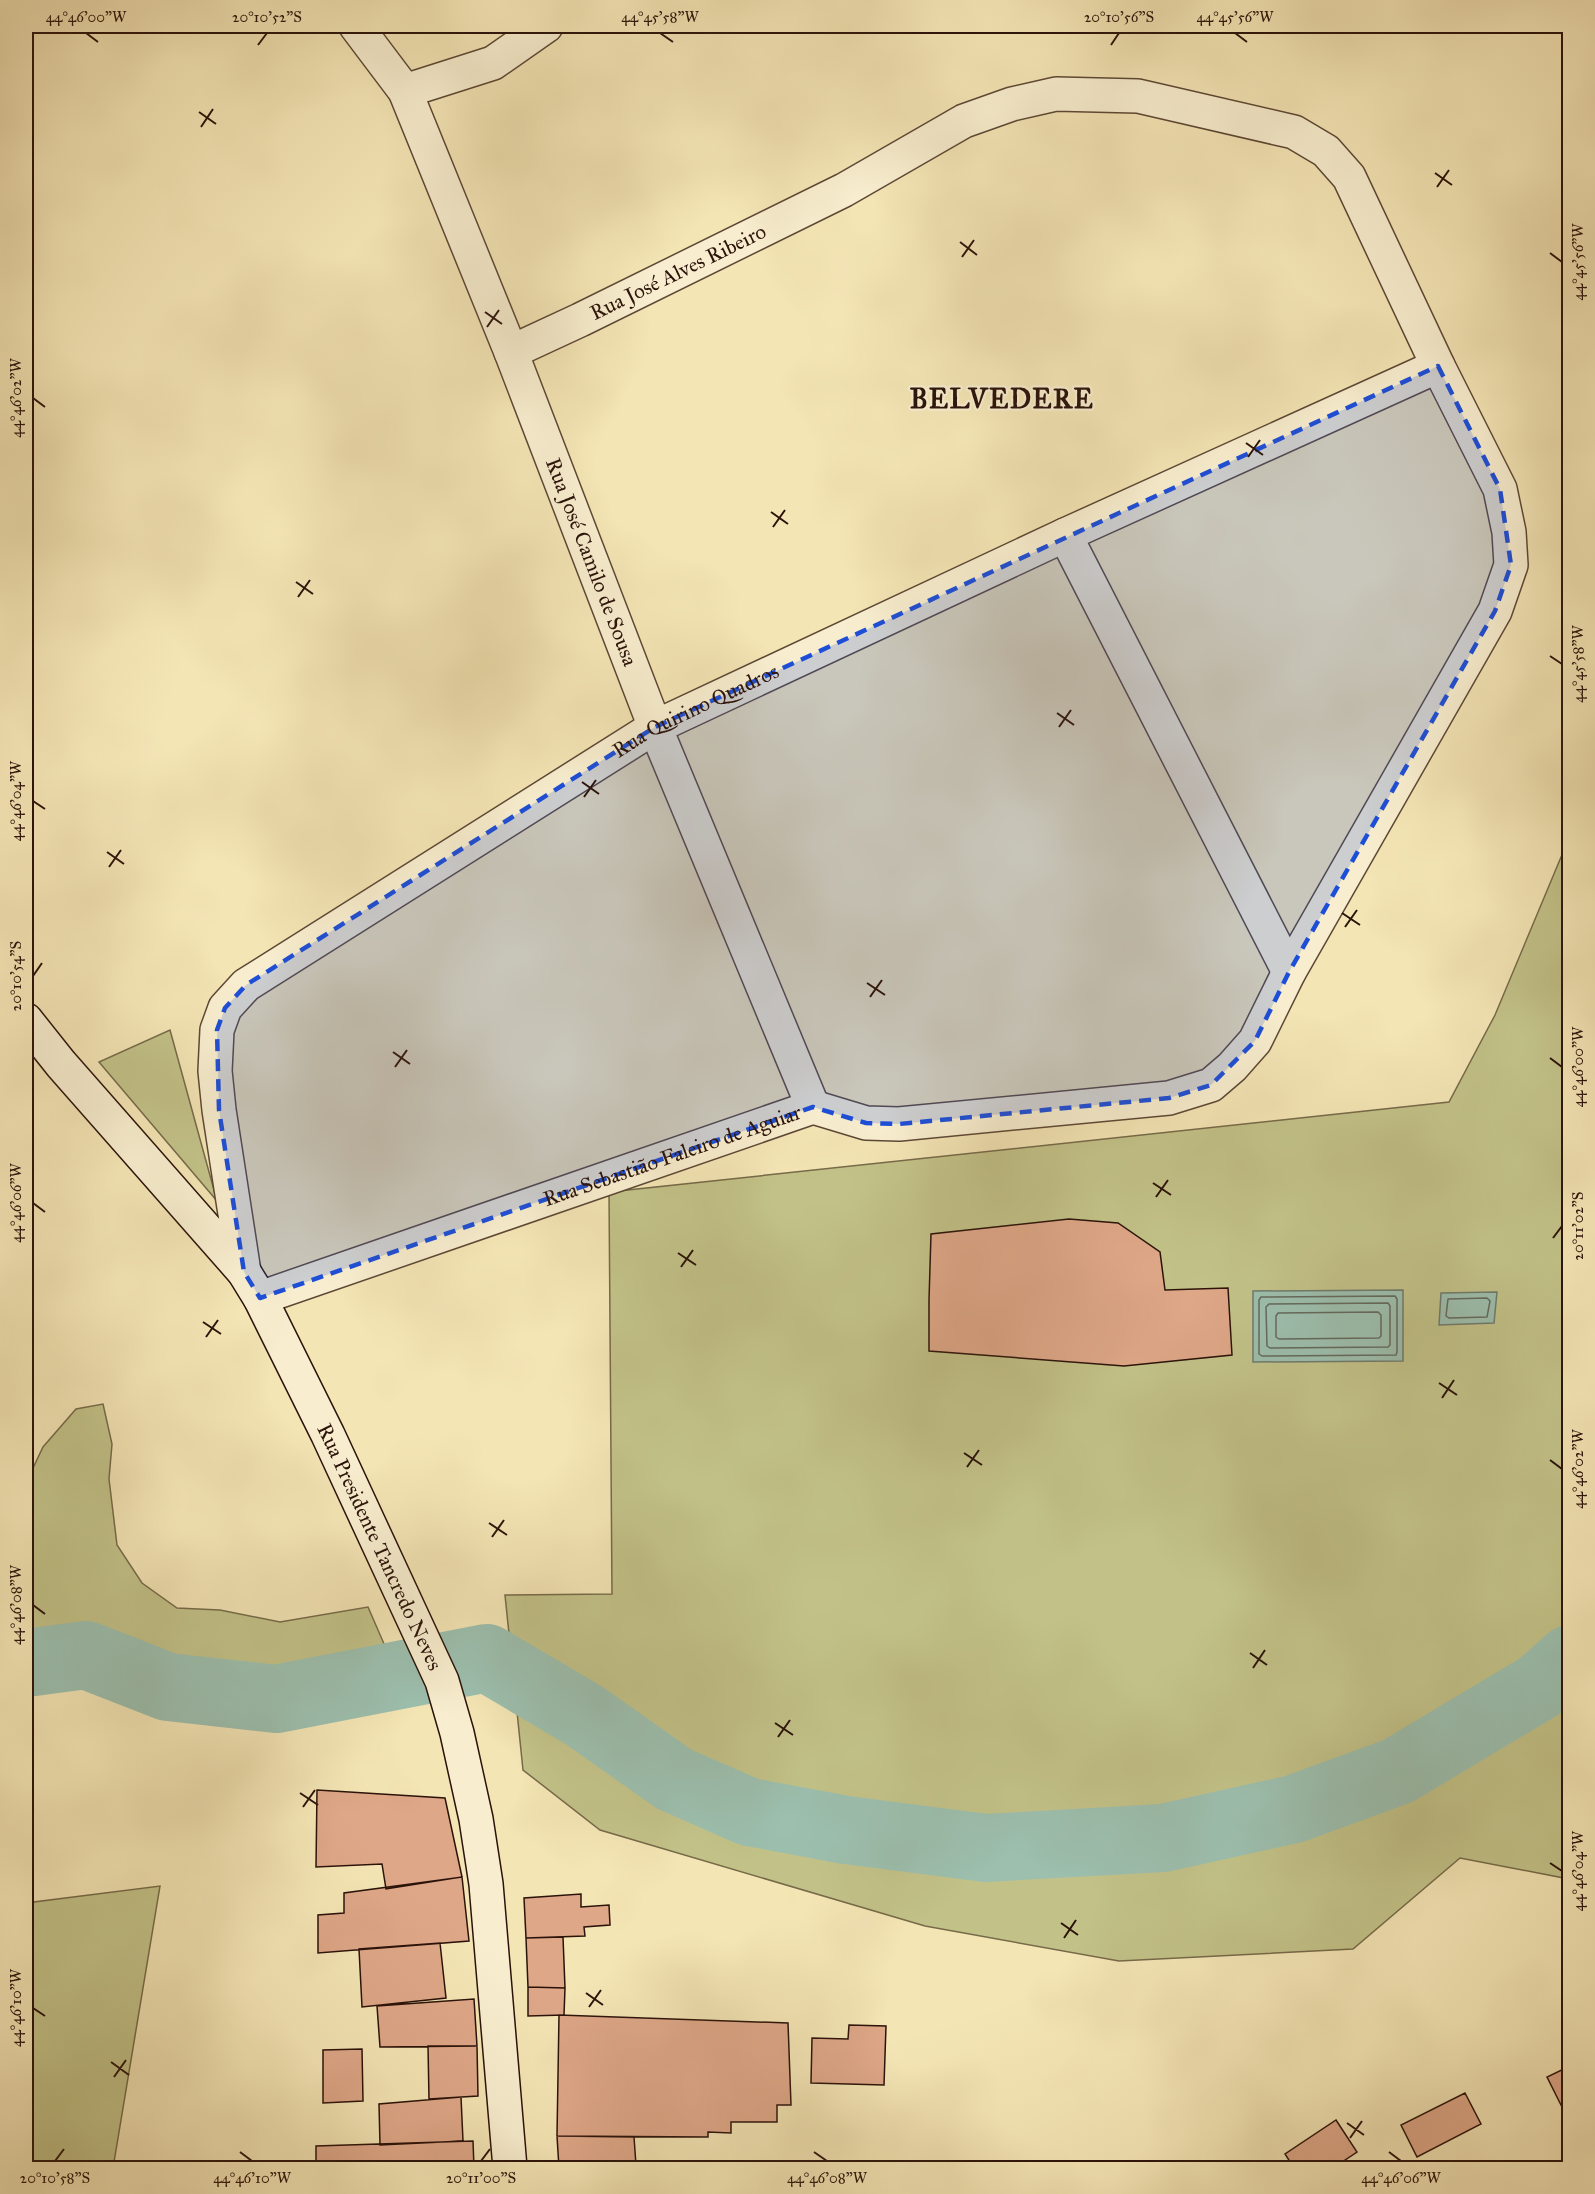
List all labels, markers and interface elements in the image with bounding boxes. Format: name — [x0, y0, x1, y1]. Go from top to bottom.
text: 44°46'00"W — [46, 8, 127, 26]
text: 20°10'52"S — [232, 8, 302, 26]
text: 44°45'58"W — [621, 8, 699, 26]
text: 20°10'56"S — [1084, 8, 1154, 26]
text: 44°45'56"W — [1196, 8, 1274, 26]
street label: Rua José Alves Ribeiro — [586, 218, 771, 326]
text: 44°45'56"W — [1569, 223, 1587, 301]
text: 44°46'02"W — [7, 358, 25, 438]
district label: BELVEDERE — [910, 382, 1094, 415]
street label: Rua José Camilo de Sousa — [540, 454, 643, 670]
text: 44°45'58"W — [1569, 625, 1587, 703]
street label: Rua Quirino Quadros — [608, 658, 783, 764]
text: 44°46'04"W — [7, 760, 25, 841]
text: 20°10'54"S — [7, 941, 25, 1011]
text: 44°46'00"W — [1569, 1026, 1587, 1107]
street label: Rua Sebastião Faleiro de Aguiar — [540, 1099, 805, 1212]
text: 44°46'06"W — [7, 1162, 25, 1243]
text: 20°11'02"S — [1569, 1192, 1587, 1260]
street label: Rua Presidente Tancredo Neves — [311, 1419, 448, 1674]
text: 44°46'02"W — [1569, 1429, 1587, 1509]
text: 44°46'08"W — [7, 1564, 25, 1645]
text: 44°46'04"W — [1569, 1830, 1587, 1911]
text: 44°46'10"W — [7, 1968, 25, 2047]
text: 20°10'58"S — [20, 2169, 90, 2187]
text: 44°46'10"W — [213, 2169, 292, 2187]
text: 20°11'00"S — [446, 2169, 516, 2187]
text: 44°46'08"W — [787, 2169, 868, 2187]
text: 44°46'06"W — [1361, 2169, 1442, 2187]

